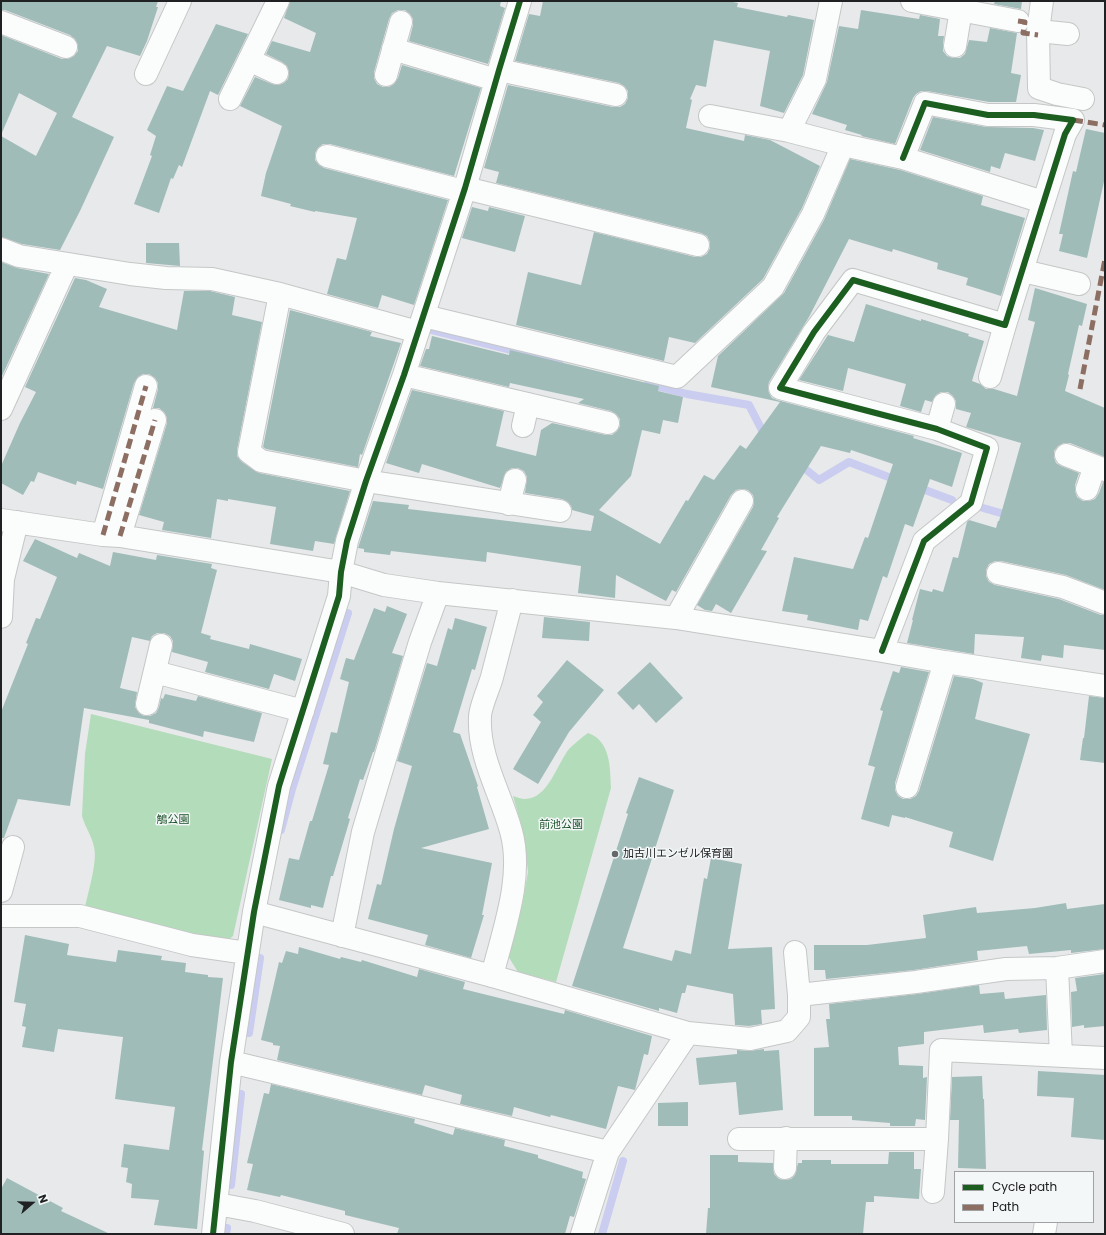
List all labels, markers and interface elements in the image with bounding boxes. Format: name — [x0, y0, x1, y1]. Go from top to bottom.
park label: 鵤公園 — [157, 813, 189, 827]
park label: 前池公園 — [539, 818, 583, 832]
place label: 加古川エンゼル保育園 — [623, 847, 733, 861]
marker: 加古川エンゼル保育園 — [610, 849, 620, 859]
legend — [954, 1171, 1094, 1223]
text: Cycle path — [992, 1178, 1057, 1195]
north arrow — [12, 1183, 52, 1223]
text: N — [34, 1192, 52, 1206]
text: Path — [992, 1198, 1019, 1215]

